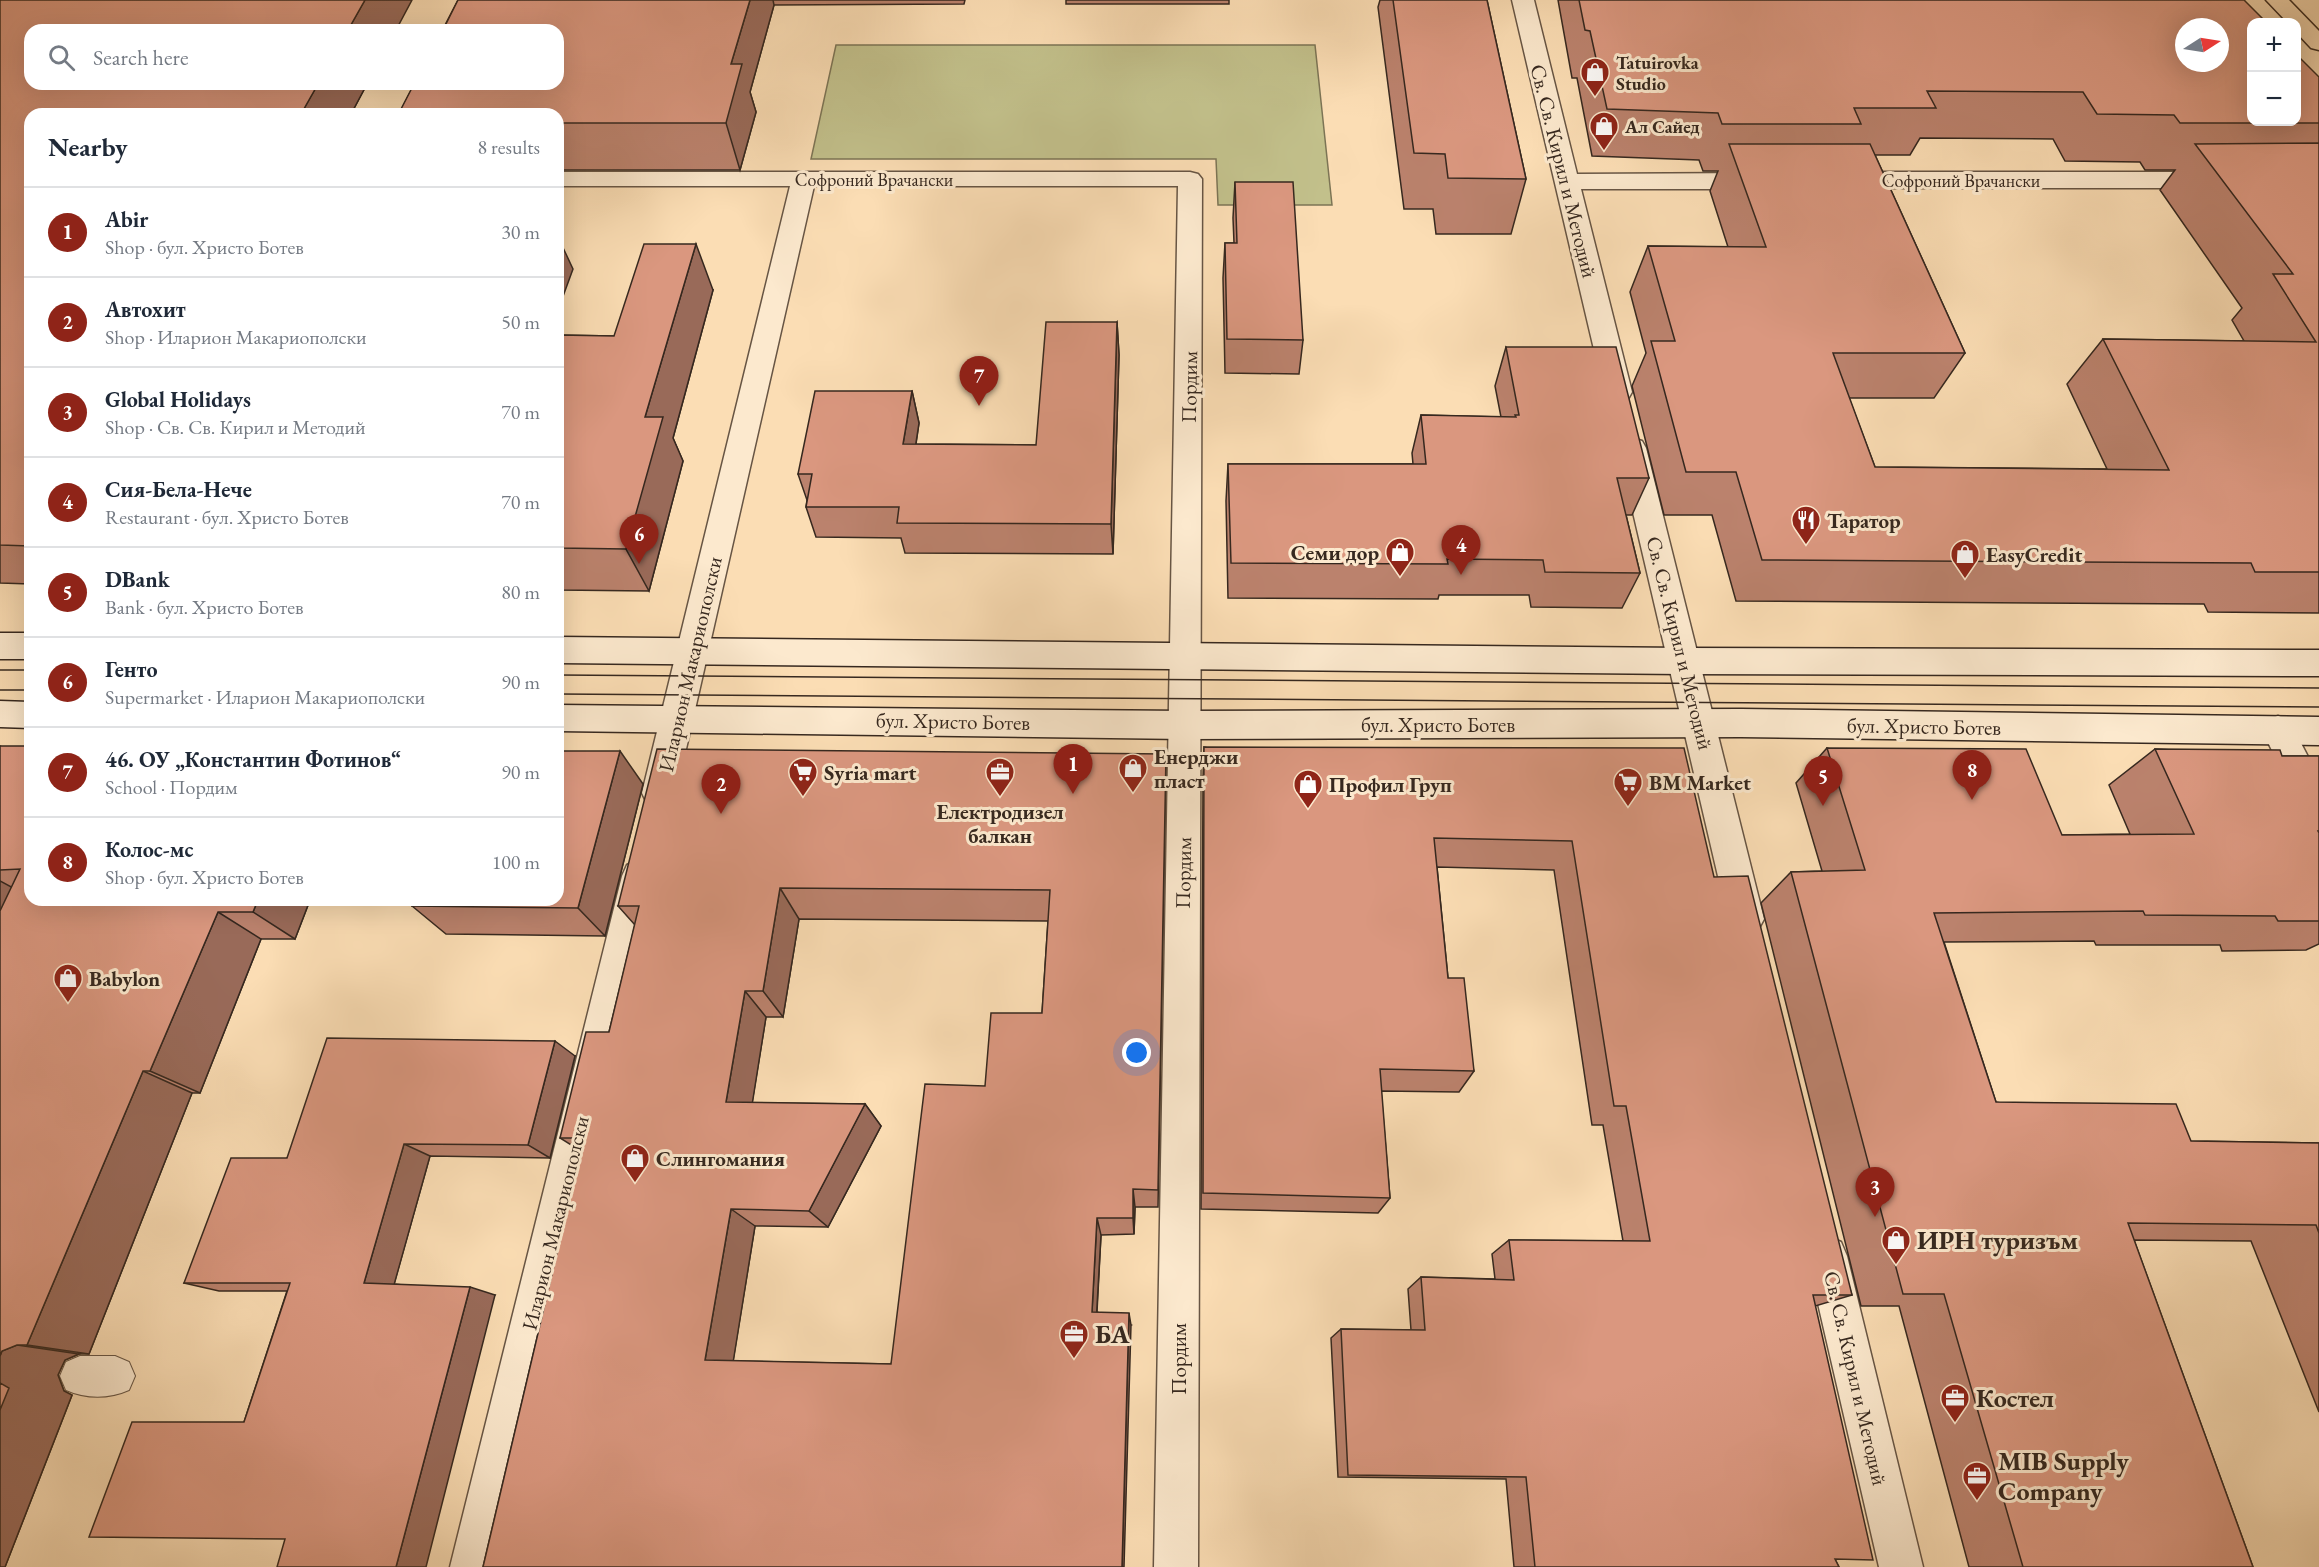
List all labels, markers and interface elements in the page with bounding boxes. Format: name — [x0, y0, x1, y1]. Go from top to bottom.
north arrow — [2175, 18, 2229, 72]
map controls — [2247, 18, 2301, 126]
button: + — [2247, 18, 2301, 72]
search box — [24, 24, 564, 90]
icon: search — [45, 41, 78, 74]
text: Search here — [93, 43, 188, 72]
place label: Tatuirovka Studio — [1616, 51, 1699, 95]
shop icon: Tatuirovka Studio — [1579, 56, 1611, 98]
street label: Св. Св. Кирил и Методий — [1524, 61, 1604, 281]
button: − — [2247, 72, 2301, 126]
shop icon: Ал Сайед — [1588, 110, 1620, 152]
place label: Ал Сайед — [1624, 115, 1700, 138]
text: Nearby — [48, 130, 128, 164]
text: 8 results — [477, 134, 540, 160]
street label: Софроний Врачански — [795, 168, 954, 191]
street label: Софроний Врачански — [1882, 169, 2041, 192]
text: Abir — [105, 205, 148, 234]
text: 1 — [62, 219, 73, 245]
text: 30 m — [501, 219, 540, 245]
text: Shop · бул. Христо Ботев — [105, 234, 304, 260]
text: Автохит — [105, 295, 186, 324]
text: 2 — [62, 309, 73, 335]
text: 50 m — [501, 309, 540, 335]
text: Shop · Иларион Макариополски — [105, 324, 367, 350]
street label: Пордим — [1175, 351, 1203, 423]
pin: 7 — [960, 356, 998, 406]
text: Global Holidays — [105, 385, 251, 414]
text: 3 — [62, 399, 73, 425]
text: 70 m — [501, 399, 540, 425]
text: Shop · Св. Св. Кирил и Методий — [105, 414, 366, 440]
text: Сия-Бела-Нече — [105, 475, 252, 504]
text: 4 — [62, 489, 73, 515]
text: 70 m — [501, 489, 540, 515]
text: Restaurant · бул. Христо Ботев — [105, 504, 349, 530]
restaurant icon: Таратор — [1790, 504, 1822, 546]
place label: Таратор — [1827, 507, 1901, 534]
pin: 6 — [620, 514, 658, 564]
pin: 4 — [1442, 526, 1480, 575]
street label: Св. Св. Кирил и Методий — [1640, 533, 1720, 753]
shop icon: Семи дор — [1384, 536, 1416, 578]
shop icon: EasyCredit — [1949, 538, 1981, 580]
place label: Семи дор — [1291, 539, 1379, 566]
place label: EasyCredit — [1986, 541, 2083, 568]
street label: Иларион Макариополски — [652, 554, 728, 774]
text: DBank — [105, 565, 170, 594]
text: 5 — [62, 579, 73, 605]
text: 80 m — [501, 579, 540, 605]
text: Bank · бул. Христо Ботев — [105, 594, 304, 620]
text: Генто — [105, 655, 158, 684]
text: 6 — [62, 669, 73, 695]
text: 90 m — [501, 669, 540, 695]
text: Supermarket · Иларион Макариополски — [105, 684, 425, 710]
street label: бул. Христо Ботев — [876, 706, 1030, 736]
street label: бул. Христо Ботев — [1361, 711, 1515, 738]
street label: бул. Христо Ботев — [1847, 711, 2001, 741]
place label: Енерджи пласт — [1154, 743, 1238, 794]
pin: 1 — [1054, 744, 1092, 794]
text: 46. ОУ „Константин Фотинов“ — [105, 745, 401, 774]
pin: 8 — [1952, 750, 1992, 800]
shop icon: Енерджи пласт — [1117, 752, 1149, 794]
supermarket icon: Syria mart — [787, 756, 819, 798]
office icon: Електродизел балкан — [984, 756, 1016, 798]
pin: 5 — [1804, 756, 1842, 806]
text: 7 — [62, 759, 73, 785]
text: 90 m — [501, 759, 540, 785]
place label: Syria mart — [824, 759, 916, 786]
pin: 2 — [702, 764, 740, 814]
supermarket icon: BM Market — [1612, 766, 1644, 808]
shop icon: Профил Груп — [1292, 768, 1324, 810]
place label: BM Market — [1649, 769, 1751, 796]
place label: Профил Груп — [1329, 771, 1452, 798]
text: School · Пордим — [105, 774, 238, 800]
place label: Електродизел балкан — [936, 798, 1064, 849]
text: Колос-мс — [105, 835, 194, 864]
street label: Пордим — [1169, 837, 1197, 909]
text: 8 — [62, 849, 73, 875]
text: 100 m — [492, 849, 540, 875]
text: Shop · бул. Христо Ботев — [105, 864, 304, 890]
shop icon: Babylon — [52, 962, 84, 1004]
place label: Babylon — [89, 965, 160, 992]
your location — [1122, 1038, 1151, 1067]
street label: Иларион Макариополски — [515, 1113, 595, 1333]
shop icon: Слингомания — [619, 1142, 651, 1184]
place label: Слингомания — [656, 1145, 785, 1172]
pin: 3 — [1856, 1168, 1894, 1217]
place label: ИРН туризъм — [1917, 1223, 2078, 1257]
shop icon: ИРН туризъм — [1880, 1224, 1912, 1266]
street label: Св. Св. Кирил и Методий — [1818, 1268, 1894, 1488]
place label: БА — [1095, 1317, 1130, 1351]
office icon: БА — [1058, 1318, 1090, 1360]
street label: Пордим — [1165, 1323, 1192, 1395]
place label: Костел — [1976, 1381, 2054, 1415]
office icon: Костел — [1939, 1382, 1971, 1424]
place label: MIB Supply Company — [1998, 1444, 2129, 1508]
office icon: MIB Supply Company — [1961, 1460, 1993, 1502]

